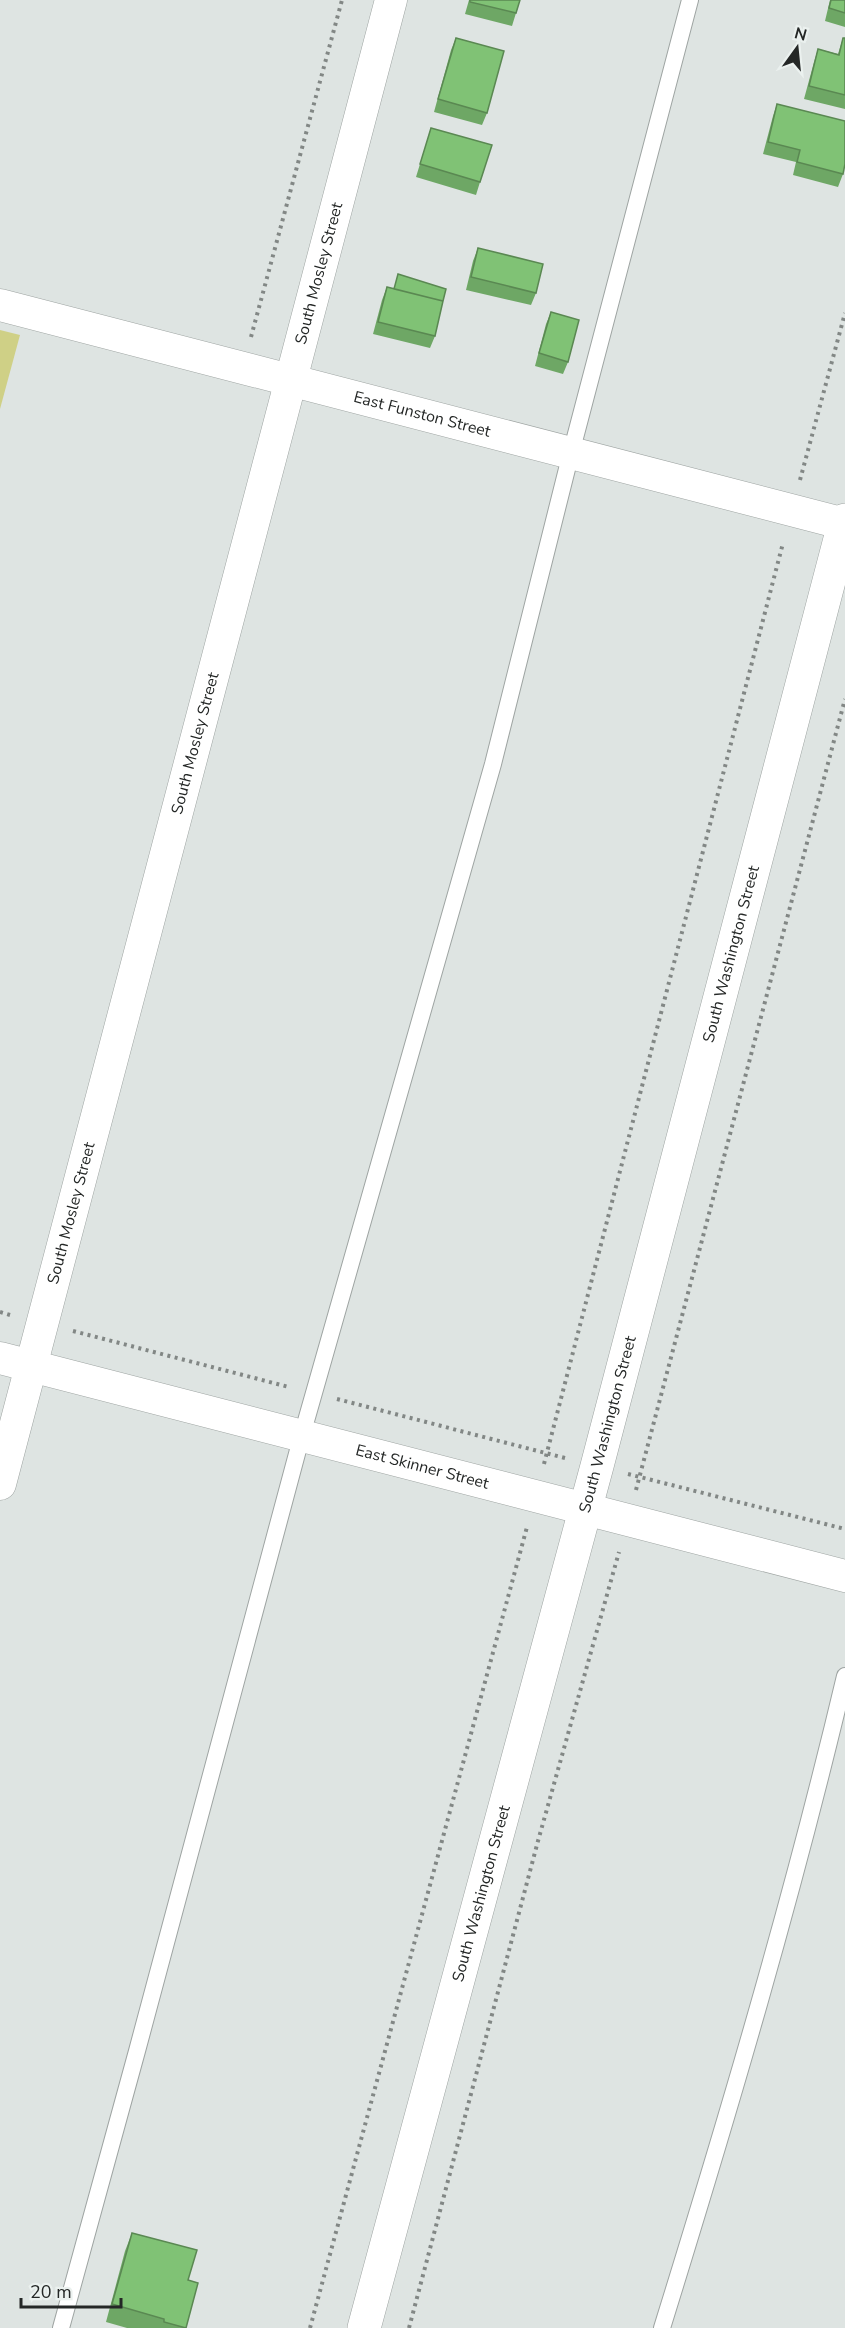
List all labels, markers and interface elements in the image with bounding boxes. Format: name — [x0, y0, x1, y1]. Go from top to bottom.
north arrow — [767, 18, 827, 78]
text: N — [792, 22, 809, 47]
street label: South Mosley Street — [290, 200, 348, 347]
street label: East Funston Street — [351, 386, 493, 443]
street label: South Mosley Street — [166, 670, 224, 817]
street label: South Washington Street — [697, 863, 765, 1045]
street label: South Mosley Street — [42, 1139, 101, 1287]
street label: South Washington Street — [574, 1333, 642, 1515]
street label: East Skinner Street — [353, 1439, 492, 1495]
street label: South Washington Street — [447, 1802, 516, 1984]
scale bar — [21, 2271, 122, 2309]
text: 20 m — [30, 2280, 72, 2304]

